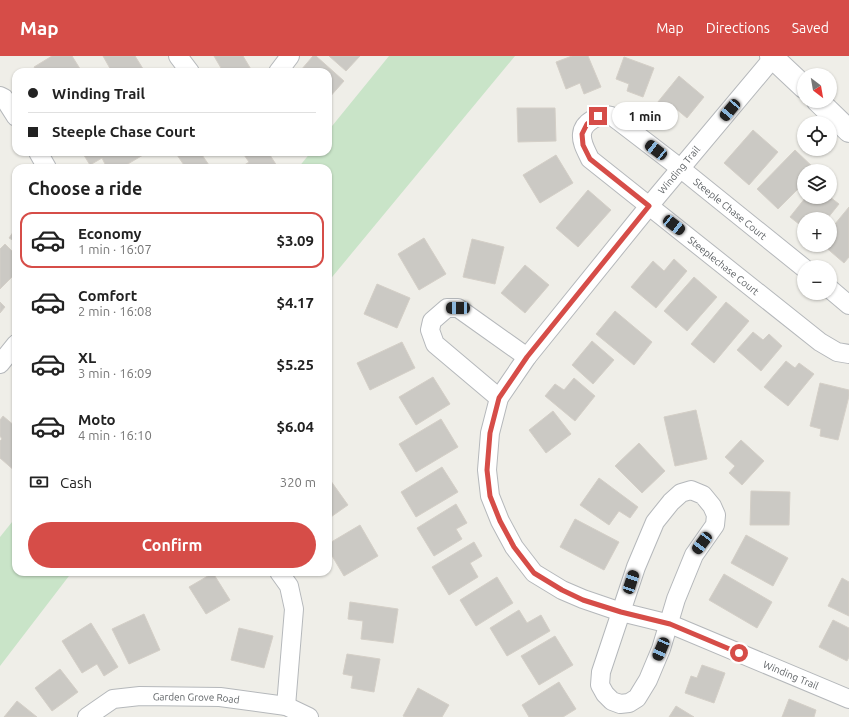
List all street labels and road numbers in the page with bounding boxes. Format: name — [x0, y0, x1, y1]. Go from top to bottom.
street label: Winding Trail — [656, 144, 702, 196]
street label: Steeple Chase Court — [691, 176, 769, 242]
street label: Steeplechase Court — [686, 234, 761, 297]
street label: Winding Trail — [762, 658, 821, 691]
street label: Garden Grove Road — [153, 691, 240, 705]

